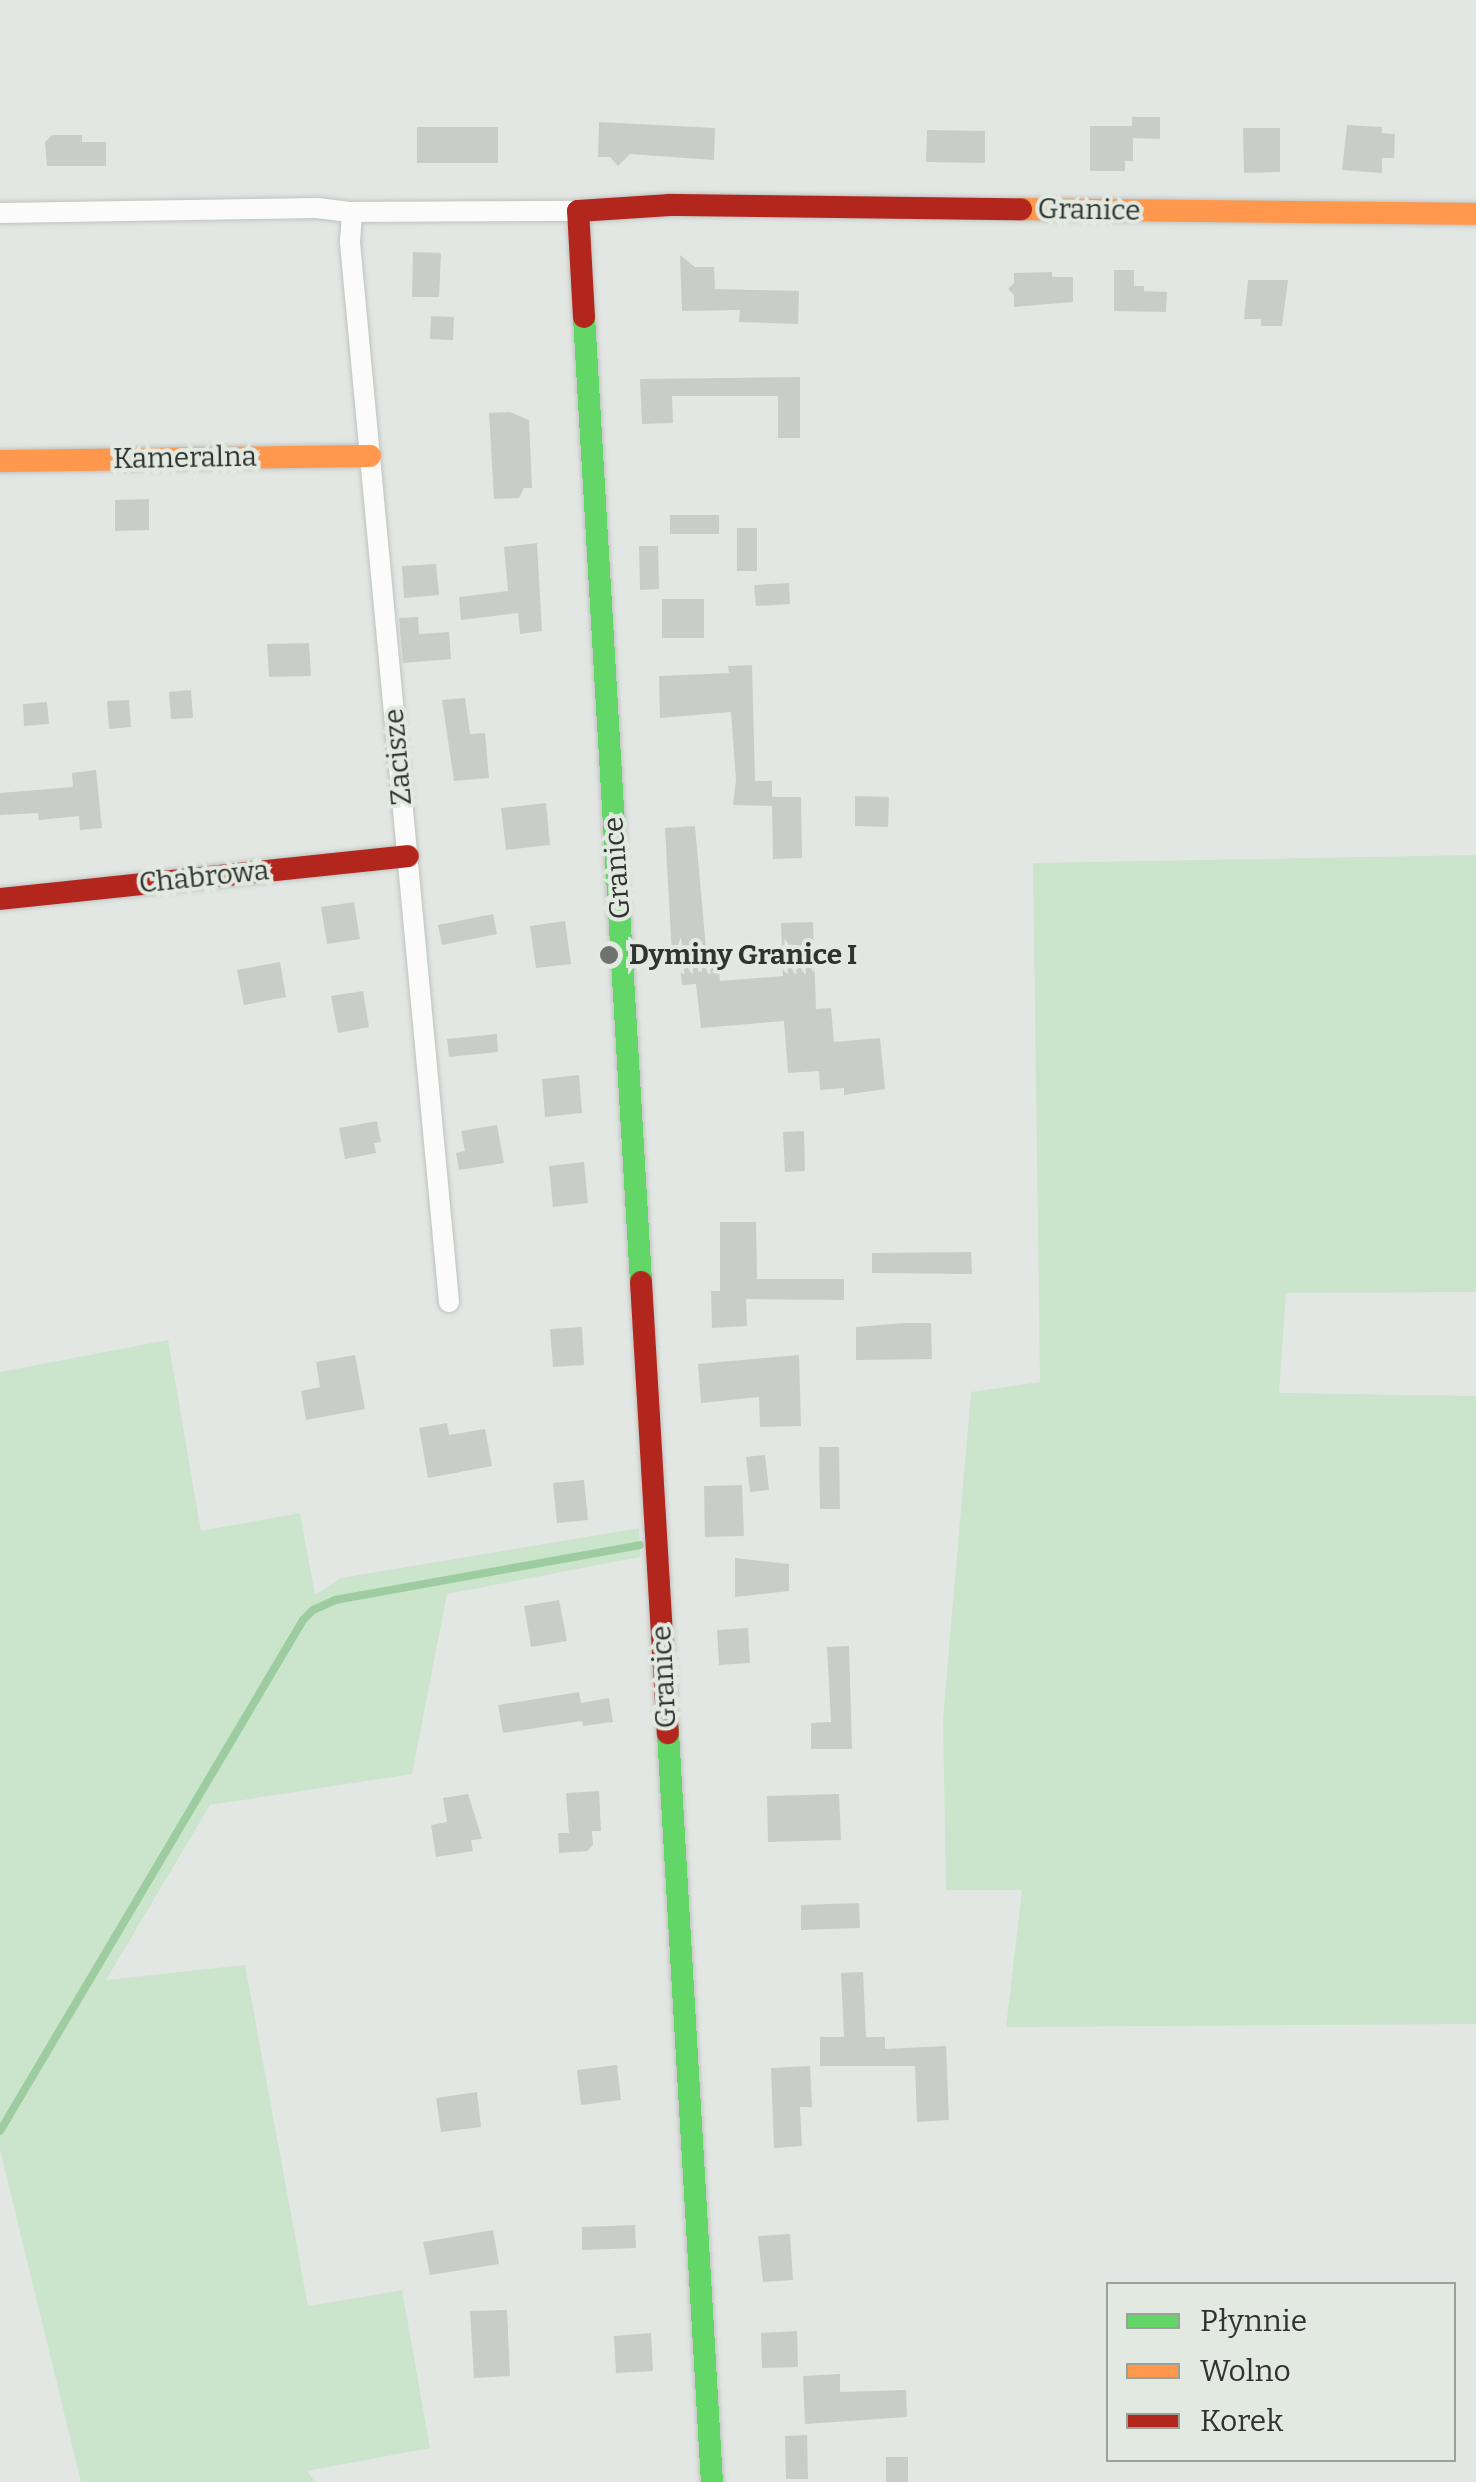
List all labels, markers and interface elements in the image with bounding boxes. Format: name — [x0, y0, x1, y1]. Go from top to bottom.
street label: Granice — [1037, 192, 1141, 228]
street label: Kameralna — [113, 440, 257, 476]
street label: Zacisze — [377, 707, 419, 807]
street label: Granice — [597, 816, 637, 920]
street label: Chabrowa — [137, 853, 271, 901]
place label: Dyminy Granice I — [629, 938, 857, 972]
marker: Dyminy Granice I — [598, 944, 620, 966]
street label: Granice — [645, 1625, 683, 1729]
legend — [1106, 2282, 1456, 2462]
text: Płynnie — [1200, 2303, 1307, 2339]
text: Wolno — [1200, 2353, 1291, 2389]
text: Korek — [1200, 2403, 1283, 2439]

